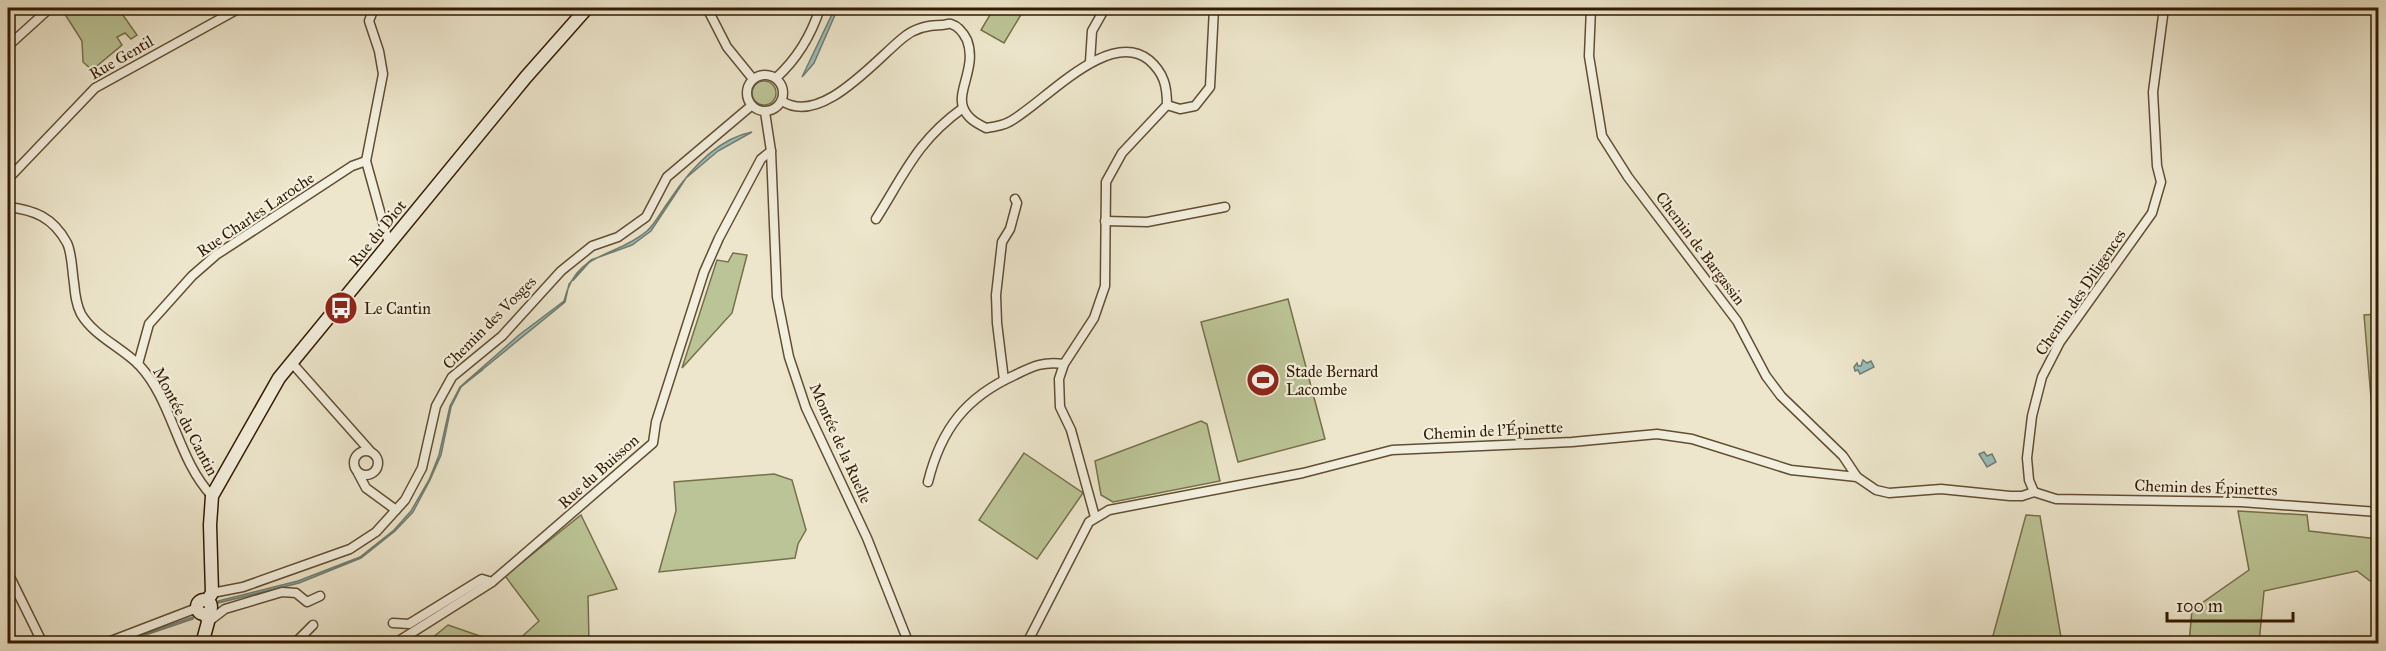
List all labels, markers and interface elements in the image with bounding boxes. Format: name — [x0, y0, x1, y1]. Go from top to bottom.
street label: Rue Gentil — [86, 31, 157, 83]
street label: Rue Charles Laroche — [193, 168, 318, 261]
street label: Chemin de Bargassin — [1651, 188, 1750, 310]
street label: Rue du Diot — [345, 196, 410, 271]
street label: Chemin des Diligences — [2031, 225, 2131, 360]
street label: Chemin des Vosges — [439, 272, 541, 374]
bus stop icon: Le Cantin — [323, 290, 359, 326]
place label: Le Cantin — [364, 299, 431, 318]
sports icon: Stade Bernard Lacombe — [1245, 362, 1281, 398]
place label: Stade Bernard Lacombe — [1286, 362, 1378, 399]
street label: Montée du Cantin — [149, 364, 222, 479]
street label: Montée de la Ruelle — [805, 380, 876, 507]
street label: Chemin de l'Épinette — [1423, 415, 1564, 444]
street label: Rue du Buisson — [554, 430, 643, 512]
street label: Chemin des Épinettes — [2134, 474, 2278, 500]
scale bar — [2167, 585, 2293, 623]
text: 100 m — [2176, 595, 2223, 617]

